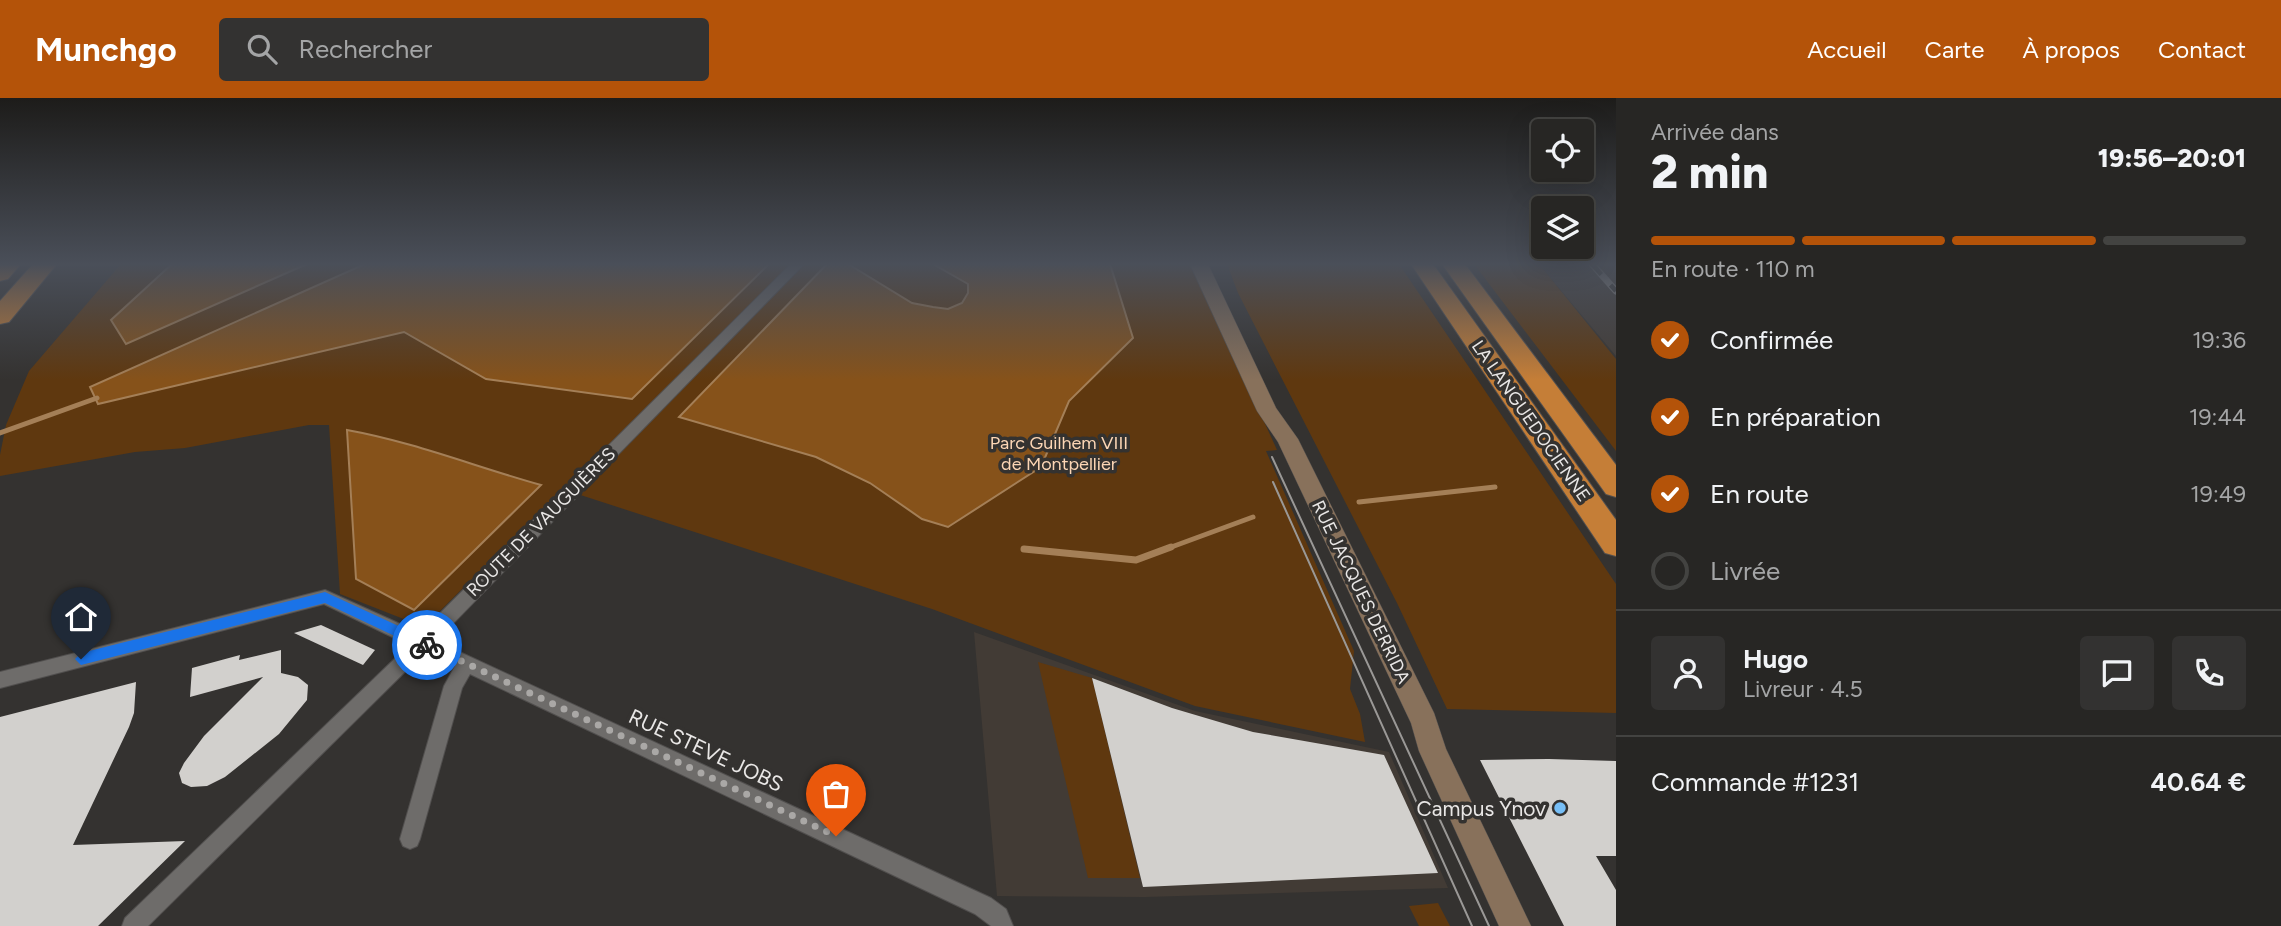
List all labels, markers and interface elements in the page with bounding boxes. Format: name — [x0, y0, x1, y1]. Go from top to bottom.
search box — [219, 18, 709, 81]
text: Munchgo — [35, 30, 177, 69]
icon: search — [243, 30, 281, 68]
text: Rechercher — [299, 33, 432, 65]
text: Accueil — [1807, 35, 1887, 64]
text: Carte — [1925, 35, 1984, 64]
text: À propos — [2022, 35, 2120, 64]
text: Contact — [2158, 35, 2246, 64]
text: Arrivée dans — [1651, 118, 1779, 146]
map controls — [1531, 119, 1594, 259]
button: locate — [1531, 119, 1594, 182]
text: 19:56–20:01 — [2098, 142, 2246, 174]
text: 2 min — [1651, 144, 1768, 200]
button: layers — [1531, 196, 1594, 259]
text: En route · 110 m — [1651, 255, 1814, 283]
icon: check — [1651, 321, 1689, 359]
text: Confirmée — [1710, 324, 1833, 356]
text: 19:36 — [2192, 326, 2246, 354]
street label: LA LANGUEDOCIENNE — [1467, 336, 1595, 506]
icon: check — [1651, 398, 1689, 436]
text: En préparation — [1710, 401, 1881, 433]
text: 19:44 — [2189, 403, 2246, 431]
park label: Parc Guilhem VIII de Montpellier — [990, 432, 1128, 475]
street label: ROUTE DE VAUGUIÈRES — [462, 443, 620, 601]
icon: check — [1651, 475, 1689, 513]
text: En route — [1710, 478, 1809, 510]
text: 19:49 — [2190, 480, 2246, 508]
street label: RUE JACQUES DERRIDA — [1307, 497, 1415, 687]
text: Livrée — [1710, 555, 1780, 587]
pin — [51, 587, 111, 659]
icon: home — [62, 598, 100, 636]
courier — [392, 610, 462, 680]
icon: bike — [408, 626, 446, 664]
button: person — [1651, 636, 1725, 710]
button: chat — [2080, 636, 2154, 710]
button: phone — [2172, 636, 2246, 710]
text: Hugo — [1743, 643, 1808, 675]
text: Livreur · 4.5 — [1743, 675, 1863, 703]
street label: RUE STEVE JOBS — [625, 703, 787, 797]
pin — [806, 764, 866, 836]
text: Commande #1231 — [1651, 766, 1859, 798]
text: 40.64 € — [2150, 766, 2246, 798]
icon: bag — [817, 775, 855, 813]
place label: Campus Ynov — [1417, 796, 1546, 821]
marker: Campus Ynov — [1552, 800, 1568, 816]

